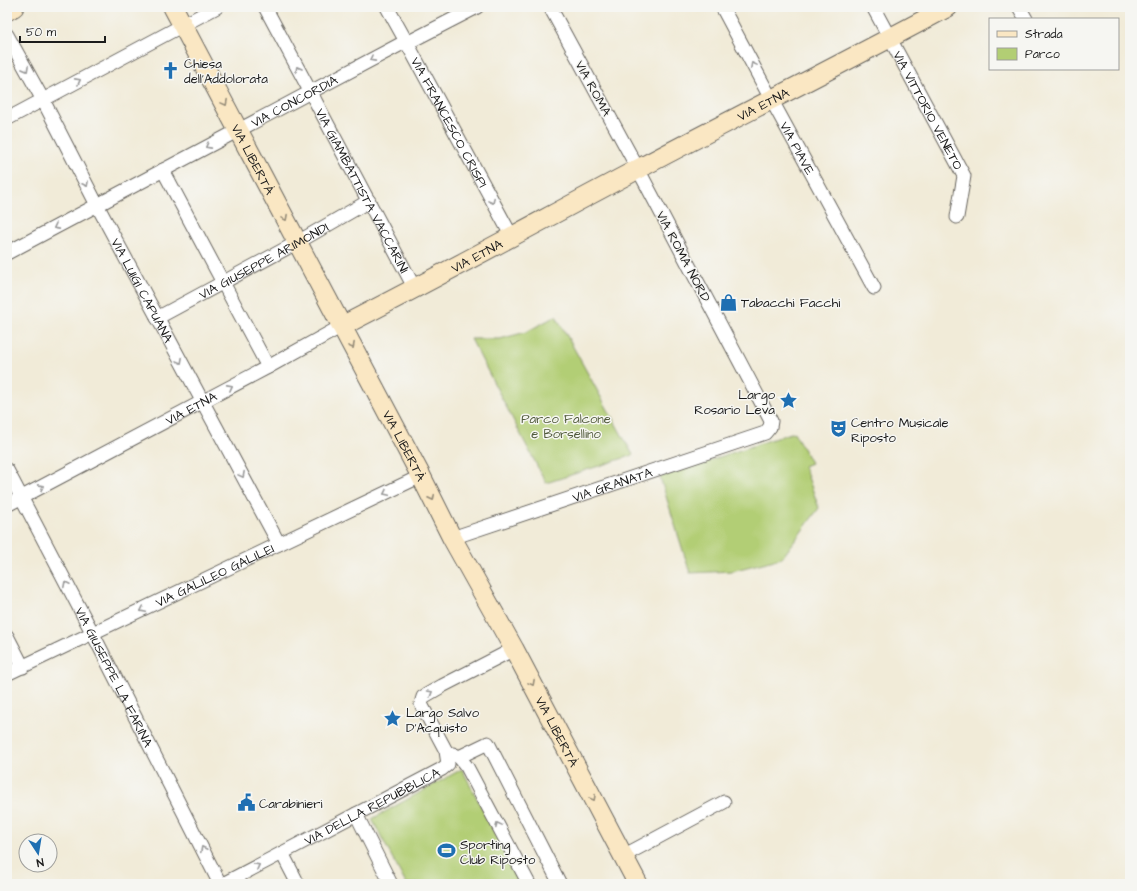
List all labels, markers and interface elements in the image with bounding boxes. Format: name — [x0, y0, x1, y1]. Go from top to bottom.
scale bar — [20, 18, 105, 44]
legend — [989, 18, 1119, 70]
text: 50 m — [26, 24, 57, 41]
text: Strada — [1025, 26, 1063, 43]
text: Parco — [1025, 46, 1060, 63]
street label: VIA VITTORIO VENETO — [888, 48, 967, 173]
one-way arrow — [369, 54, 376, 62]
street label: VIA FRANCESCO CRISPI — [406, 54, 492, 191]
place label: Chiesa dell'Addolorata — [184, 55, 268, 88]
street label: VIA ROMA — [571, 58, 616, 120]
church icon: Chiesa dell'Addolorata — [161, 60, 181, 80]
one-way arrow — [750, 61, 757, 69]
one-way arrow — [21, 65, 28, 72]
one-way arrow — [296, 66, 303, 73]
street label: VIA CONCORDIA — [248, 71, 342, 132]
one-way arrow — [74, 78, 82, 85]
street label: VIA ETNA — [734, 84, 793, 126]
one-way arrow — [220, 99, 227, 106]
street label: VIA GIAMBATTISTA VACCARINI — [311, 105, 413, 277]
street label: VIA PIAVE — [775, 119, 819, 179]
street label: VIA LIBERTÀ — [226, 121, 279, 198]
one-way arrow — [204, 142, 212, 149]
one-way arrow — [81, 180, 89, 187]
one-way arrow — [488, 197, 495, 204]
street label: VIA ROMA NORD — [652, 208, 715, 306]
one-way arrow — [281, 214, 288, 221]
street label: VIA GIUSEPPE ARIMONDI — [196, 218, 332, 304]
one-way arrow — [52, 222, 60, 230]
street label: VIA LUIGI CAPUANA — [106, 235, 178, 347]
street label: VIA ETNA — [448, 235, 507, 277]
shop icon: Tabacchi Facchi — [718, 292, 738, 312]
place label: Tabacchi Facchi — [741, 294, 840, 312]
one-way arrow — [347, 342, 355, 349]
one-way arrow — [175, 357, 183, 364]
one-way arrow — [226, 384, 234, 391]
place label: Largo Rosario Leva — [694, 386, 776, 419]
street label: VIA ETNA — [162, 387, 221, 430]
place icon: Largo Rosario Leva — [778, 391, 798, 411]
street label: VIA LIBERTÀ — [378, 408, 430, 485]
park label: Parco Falcone e Borsellino — [521, 410, 611, 443]
place label: Centro Musicale Riposto — [851, 414, 948, 447]
theatre icon: Centro Musicale Riposto — [828, 419, 848, 439]
street label: VIA GRANATA — [570, 463, 655, 507]
one-way arrow — [237, 471, 244, 478]
one-way arrow — [37, 484, 45, 492]
one-way arrow — [383, 488, 391, 496]
one-way arrow — [427, 494, 435, 501]
street label: VIA GALILEO GALILEI — [153, 540, 277, 612]
one-way arrow — [64, 581, 71, 588]
street label: VIA GIUSEPPE LA FARINA — [70, 604, 157, 751]
one-way arrow — [139, 605, 147, 613]
one-way arrow — [528, 679, 535, 686]
one-way arrow — [426, 690, 433, 697]
street label: VIA LIBERTÀ — [531, 693, 583, 771]
place label: Largo Salvo D'Acquisto — [406, 704, 480, 737]
place icon: Largo Salvo D'Acquisto — [383, 709, 403, 729]
street label: VIA DELLA REPUBBLICA — [301, 763, 444, 850]
public building icon: Carabinieri — [236, 793, 256, 813]
one-way arrow — [588, 794, 596, 801]
place label: Carabinieri — [259, 795, 323, 813]
one-way arrow — [495, 821, 502, 829]
north arrow — [18, 833, 58, 873]
place label: Sporting Club Riposto — [460, 836, 536, 869]
sports icon: Sporting Club Riposto — [437, 841, 457, 861]
one-way arrow — [200, 846, 207, 853]
text: N — [35, 854, 45, 870]
one-way arrow — [253, 863, 261, 870]

